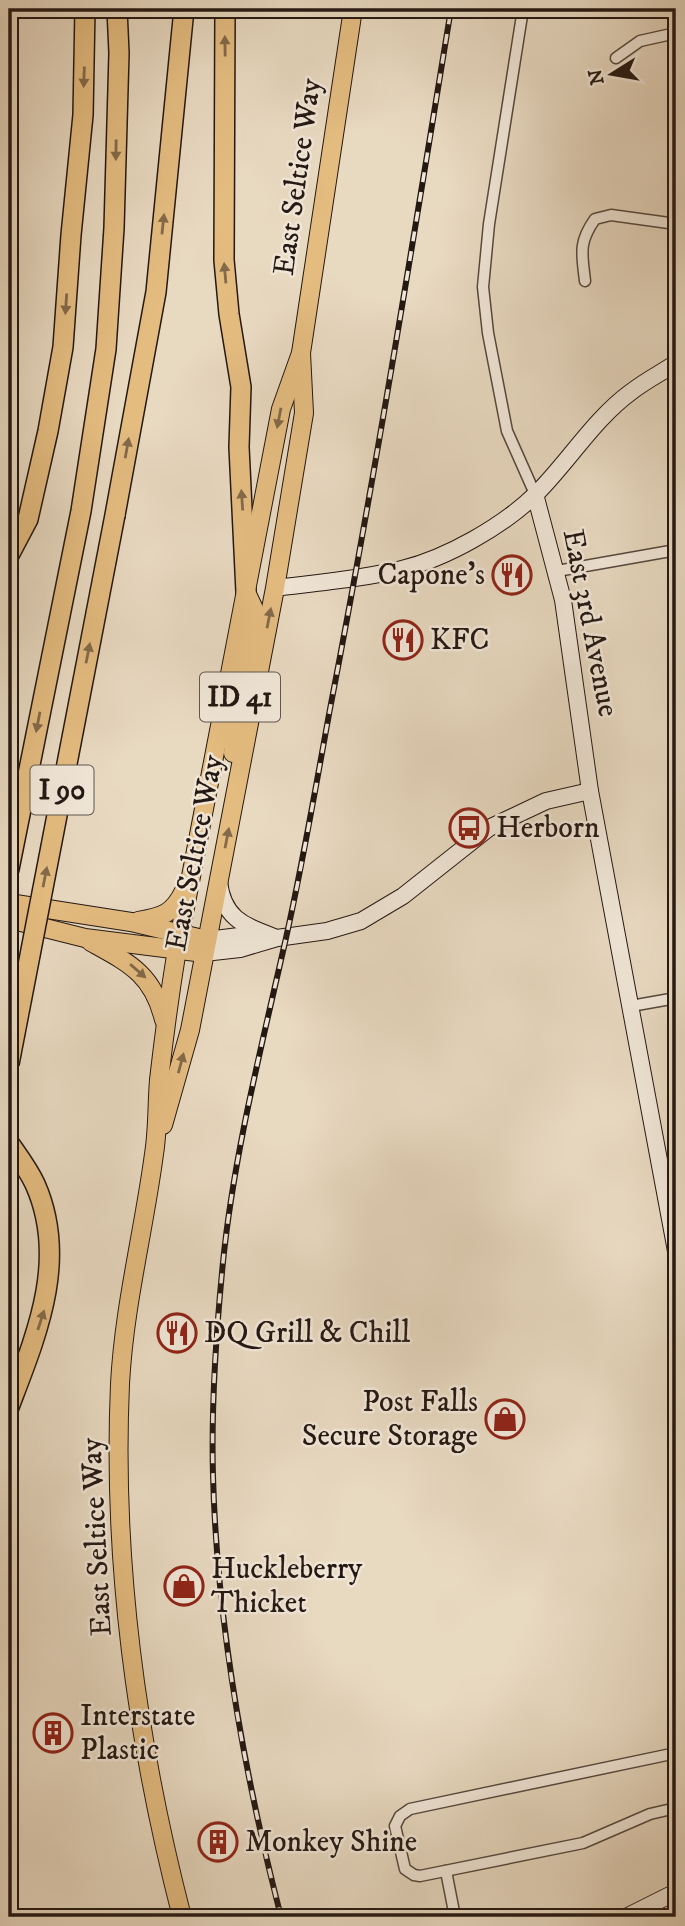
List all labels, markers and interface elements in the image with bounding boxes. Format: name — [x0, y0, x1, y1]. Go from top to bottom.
one-way arrow — [219, 35, 230, 57]
north arrow — [576, 38, 646, 108]
one-way arrow — [78, 66, 89, 88]
text: N — [584, 67, 610, 87]
street label: East Seltice Way — [266, 75, 330, 278]
one-way arrow — [110, 140, 122, 162]
one-way arrow — [158, 212, 169, 234]
one-way arrow — [219, 262, 230, 284]
one-way arrow — [60, 293, 71, 315]
one-way arrow — [274, 407, 285, 429]
one-way arrow — [122, 437, 133, 459]
one-way arrow — [236, 488, 247, 510]
street label: East 3rd Avenue — [554, 526, 626, 720]
restaurant icon: Capone's — [491, 554, 533, 596]
place label: Capone's — [377, 557, 485, 594]
one-way arrow — [264, 607, 275, 629]
restaurant icon: KFC — [382, 619, 424, 661]
place label: KFC — [430, 622, 489, 659]
one-way arrow — [83, 642, 94, 664]
road number: ID 41 — [200, 672, 280, 722]
one-way arrow — [33, 711, 44, 733]
street label: East Seltice Way — [158, 751, 232, 954]
road number: I 90 — [31, 766, 94, 814]
bus stop icon: Herborn — [448, 807, 490, 849]
place label: Herborn — [496, 810, 600, 847]
one-way arrow — [221, 827, 232, 849]
one-way arrow — [40, 866, 51, 888]
one-way arrow — [129, 963, 146, 978]
one-way arrow — [176, 1052, 187, 1074]
one-way arrow — [36, 1309, 46, 1330]
restaurant icon: DQ Grill & Chill — [156, 1312, 198, 1354]
place label: DQ Grill & Chill — [204, 1315, 410, 1352]
place label: Post Falls Secure Storage — [302, 1384, 478, 1455]
shop icon: Post Falls Secure Storage — [484, 1398, 526, 1440]
street label: East Seltice Way — [73, 1436, 121, 1637]
place label: Huckleberry Thicket — [211, 1551, 363, 1622]
shop icon: Huckleberry Thicket — [163, 1565, 205, 1607]
place label: Interstate Plastic — [80, 1698, 195, 1769]
building icon: Interstate Plastic — [32, 1712, 74, 1754]
building icon: Monkey Shine — [197, 1821, 239, 1863]
place label: Monkey Shine — [245, 1824, 417, 1861]

